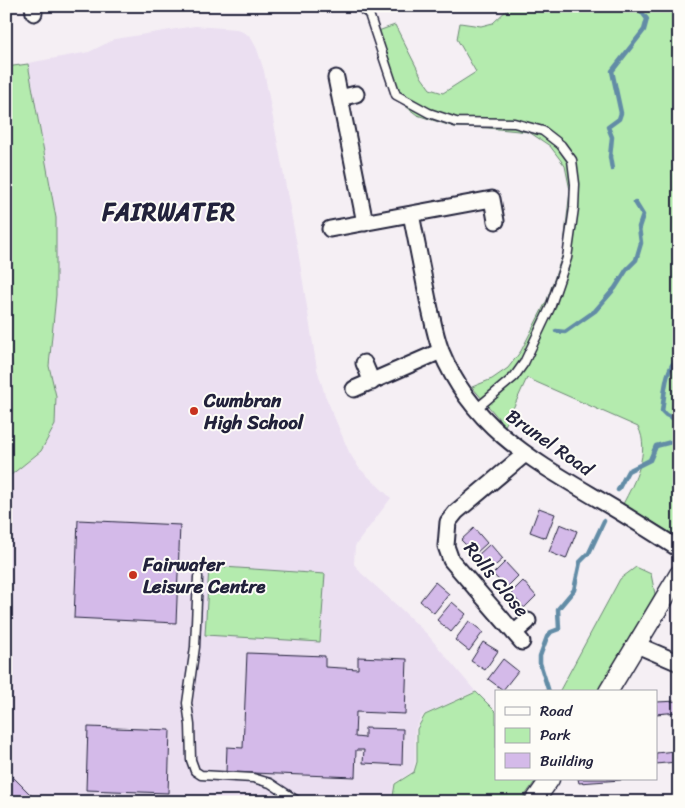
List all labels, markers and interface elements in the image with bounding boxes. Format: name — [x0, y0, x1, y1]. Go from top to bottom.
district label: FAIRWATER — [101, 191, 236, 233]
place label: Cwmbran High School — [203, 384, 305, 439]
street label: Brunel Road — [499, 400, 602, 486]
marker: Cwmbran High School — [188, 405, 200, 417]
street label: Rolls Close — [455, 534, 538, 625]
place label: Fairwater Leisure Centre — [142, 548, 266, 603]
marker: Fairwater Leisure Centre — [127, 569, 139, 581]
legend — [495, 690, 658, 780]
text: Road — [540, 698, 573, 724]
text: Park — [540, 722, 571, 748]
text: Building — [540, 748, 594, 774]

